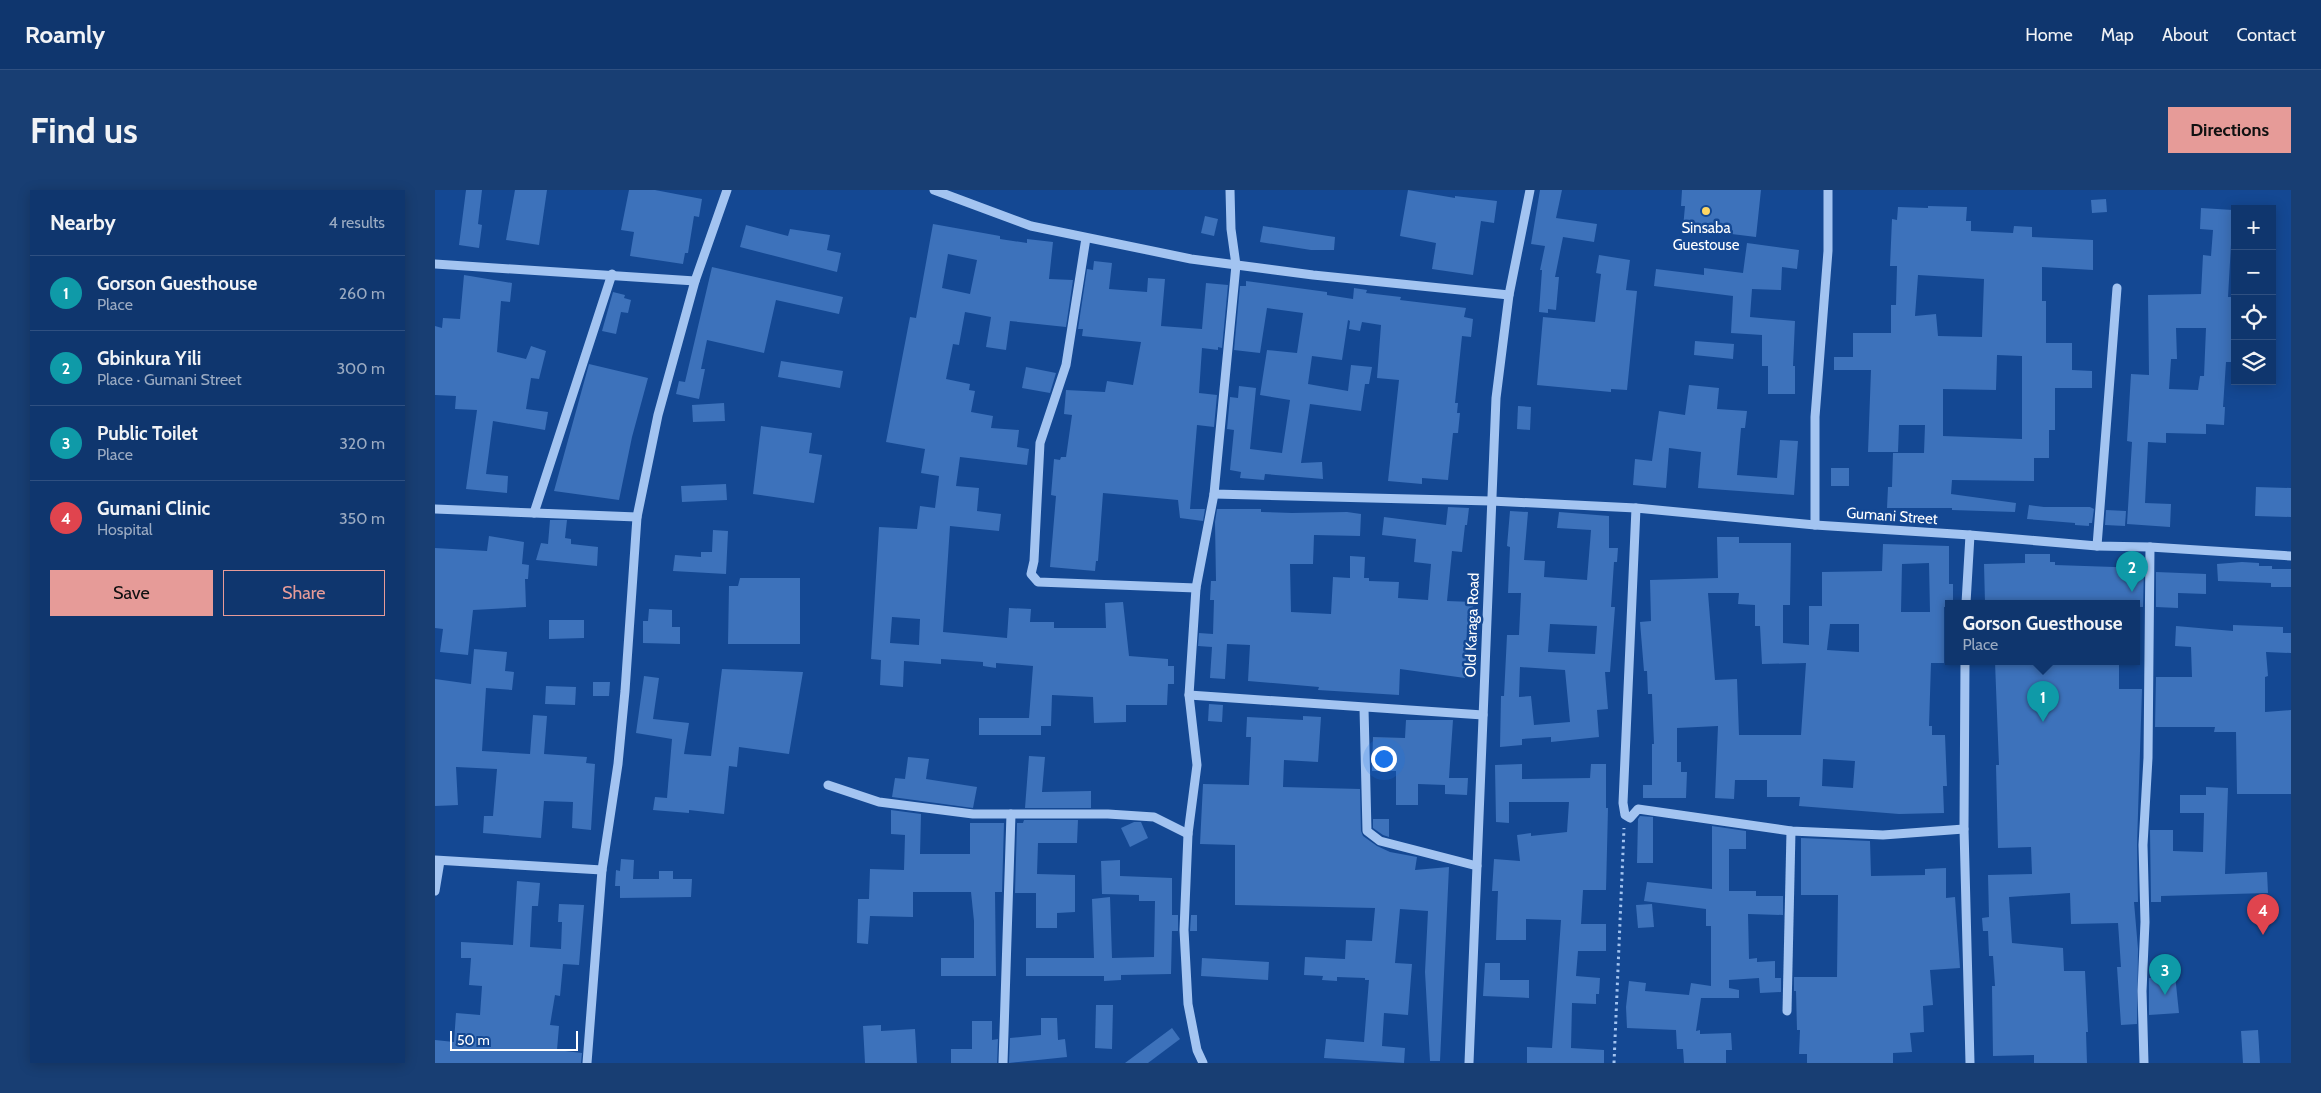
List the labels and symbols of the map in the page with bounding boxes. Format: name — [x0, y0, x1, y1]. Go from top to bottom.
marker: Sinsaba Guestouse — [1700, 205, 1712, 217]
place label: Sinsaba Guestouse — [1673, 219, 1740, 254]
street label: Gumani Street — [1846, 504, 1938, 528]
pin: 2 — [2116, 551, 2148, 592]
street label: Old Karaga Road — [1461, 572, 1483, 678]
pin: 1 — [2027, 681, 2059, 722]
your location — [1371, 746, 1397, 772]
pin: 4 — [2247, 894, 2279, 935]
pin: 3 — [2149, 954, 2181, 995]
scale bar — [450, 1028, 577, 1051]

